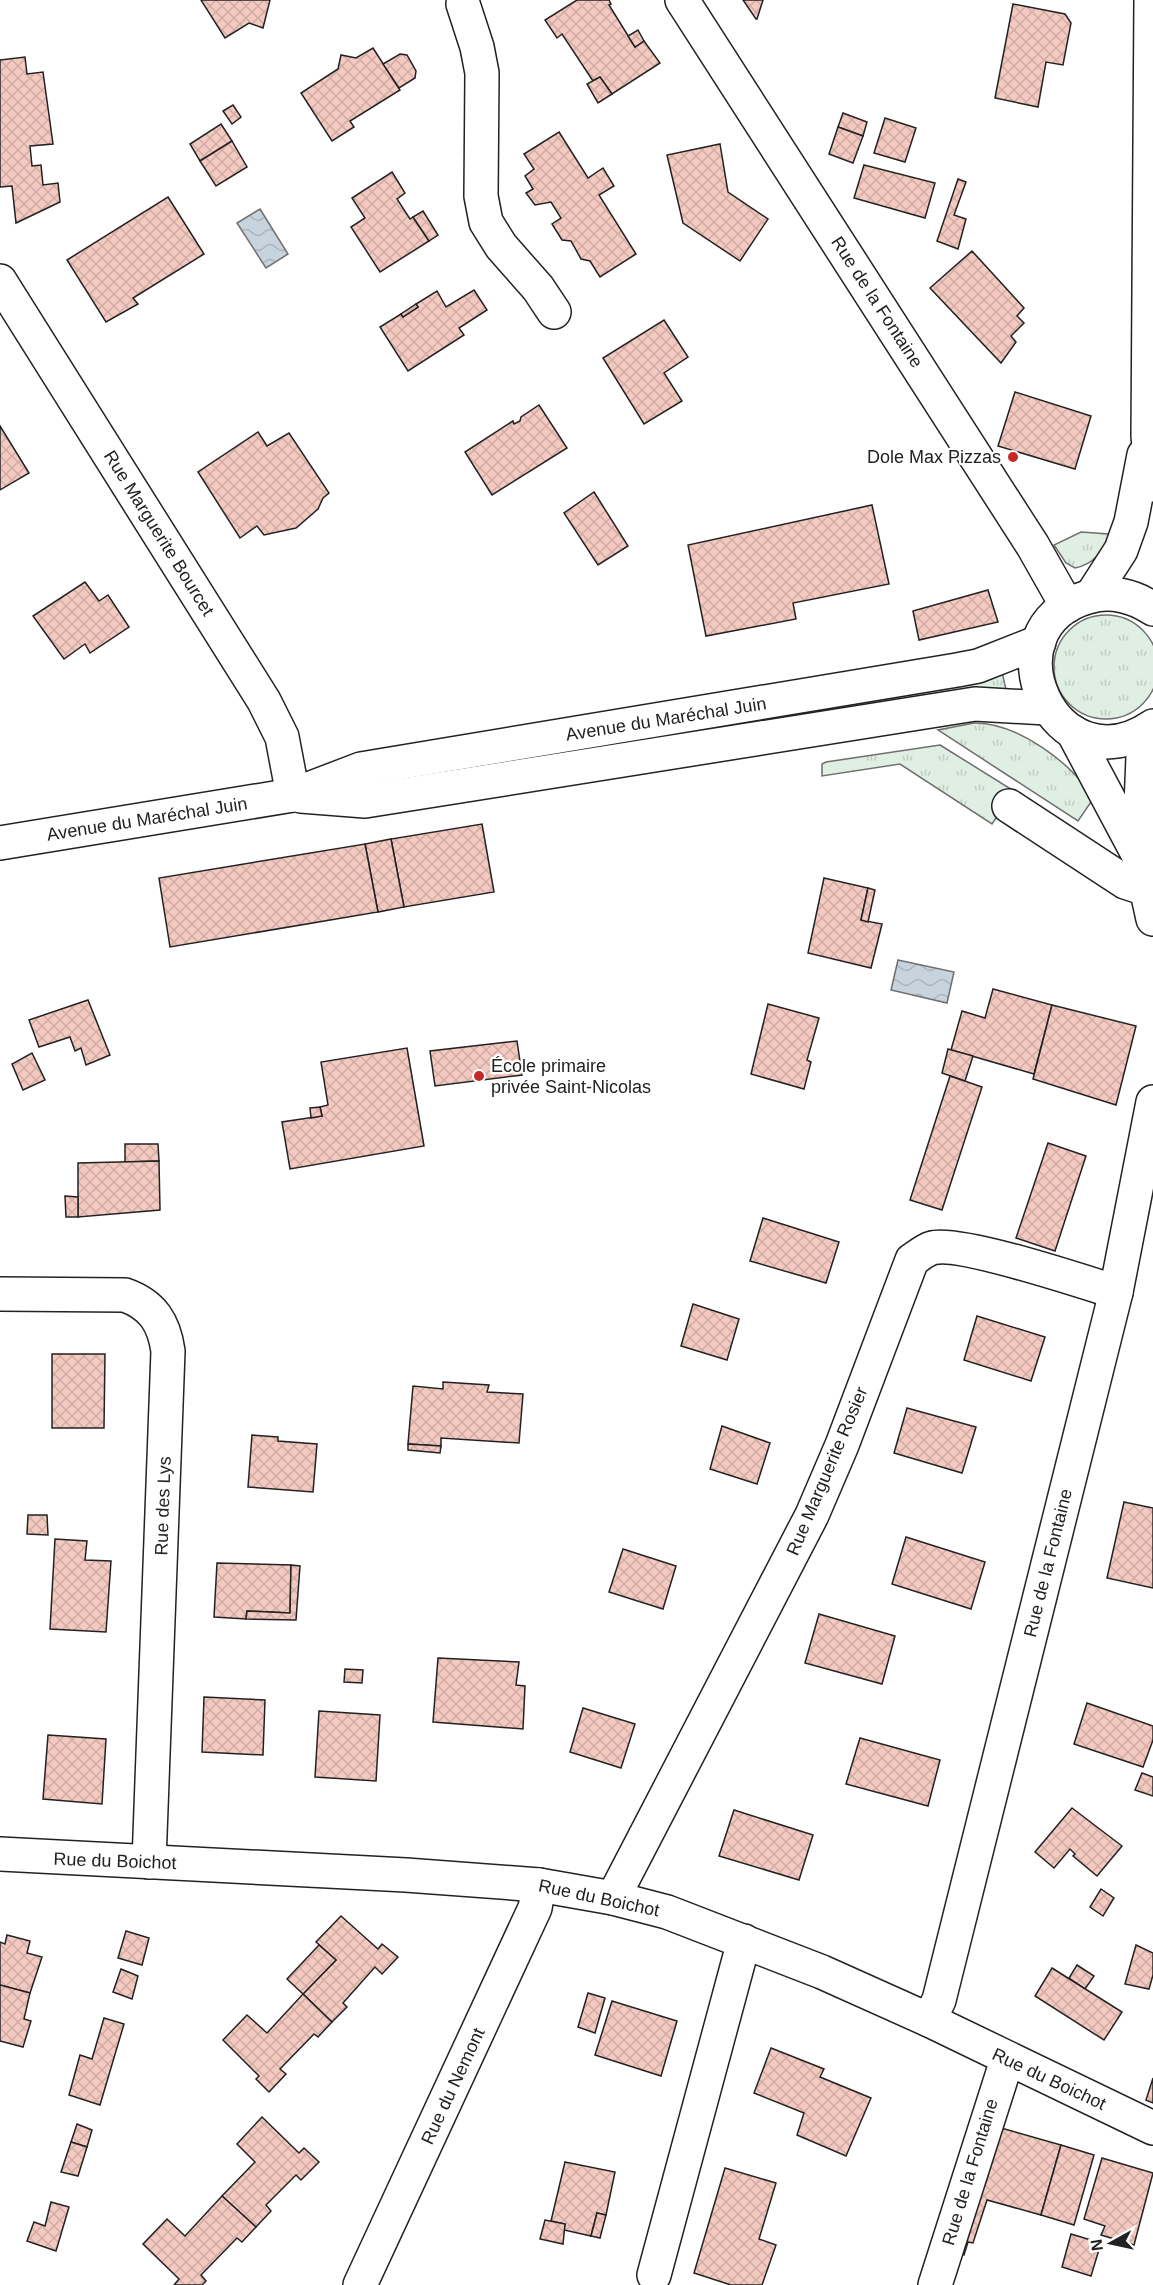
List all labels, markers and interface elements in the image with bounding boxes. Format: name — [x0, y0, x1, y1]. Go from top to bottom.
street label: Rue de la Fontaine — [827, 233, 927, 371]
street label: Rue Marguerite Bourcet — [100, 447, 218, 619]
place label: Dole Max Pizzas — [867, 447, 1001, 467]
marker: Dole Max Pizzas — [1006, 450, 1020, 464]
street label: Avenue du Maréchal Juin — [564, 693, 768, 745]
street label: Avenue du Maréchal Juin — [45, 793, 249, 845]
place label: École primaire privée Saint-Nicolas — [491, 1056, 651, 1097]
marker: École primaire privée Saint-Nicolas — [472, 1069, 486, 1083]
street label: Rue Marguerite Rosier — [782, 1384, 872, 1558]
street label: Rue des Lys — [151, 1456, 175, 1556]
street label: Rue de la Fontaine — [1020, 1487, 1076, 1639]
street label: Rue du Boichot — [53, 1849, 177, 1873]
street label: Rue du Boichot — [537, 1875, 661, 1921]
street label: Rue du Nemont — [417, 2025, 489, 2147]
street label: Rue du Boichot — [989, 2044, 1109, 2114]
street label: Rue de la Fontaine — [938, 2096, 1002, 2248]
north arrow — [1081, 2213, 1141, 2273]
text: N — [1087, 2238, 1106, 2252]

